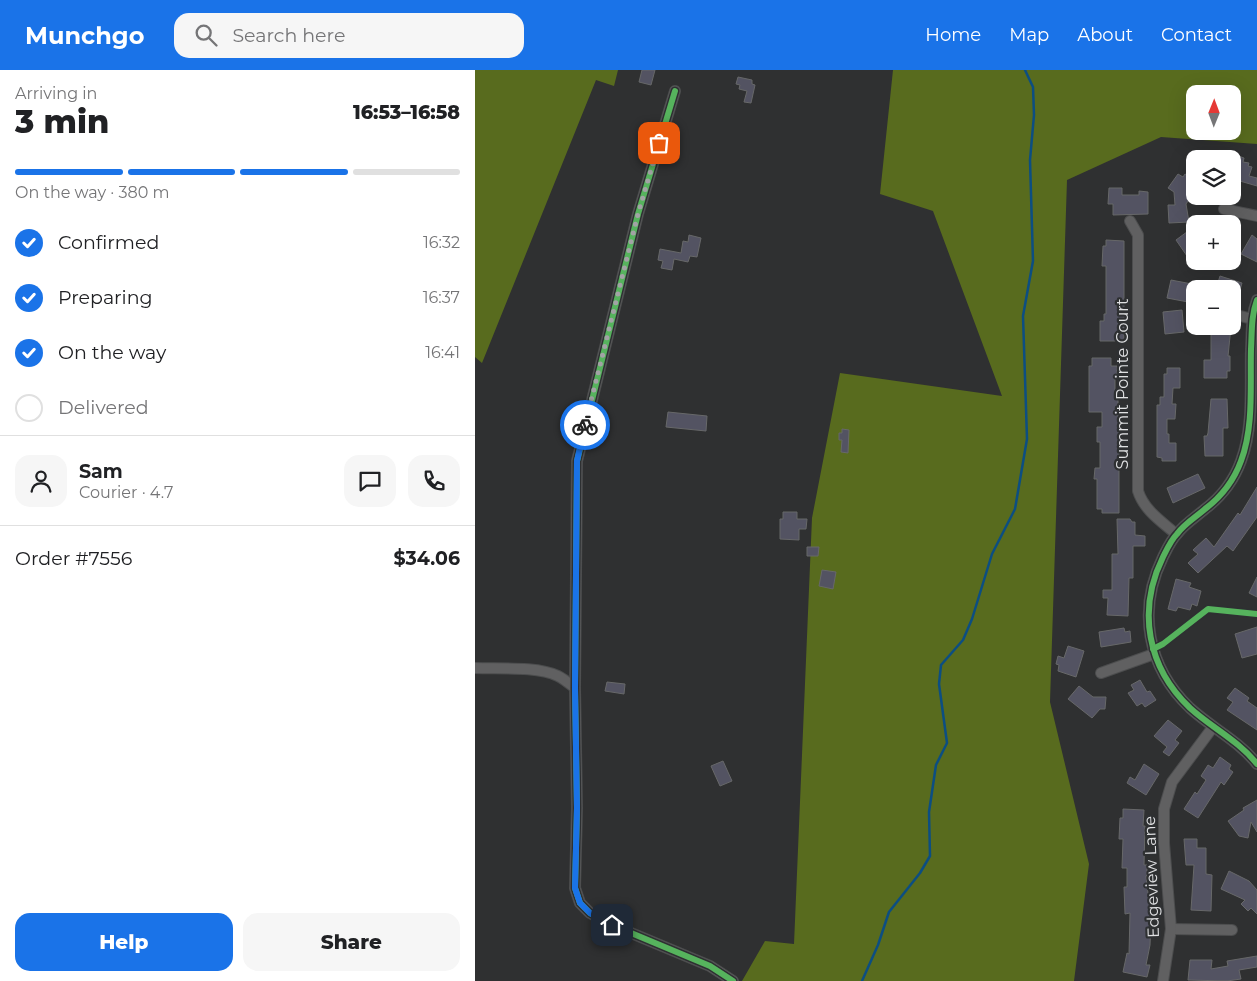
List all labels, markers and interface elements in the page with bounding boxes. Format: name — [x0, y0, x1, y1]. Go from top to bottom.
search box — [174, 13, 524, 58]
text: Munchgo — [25, 21, 144, 50]
icon: search — [192, 21, 220, 49]
text: Search here — [232, 24, 345, 47]
text: Home — [925, 24, 981, 46]
text: Map — [1009, 24, 1049, 46]
text: About — [1077, 24, 1133, 46]
text: Contact — [1161, 24, 1232, 46]
text: Arriving in — [15, 84, 97, 103]
north arrow — [1186, 85, 1241, 140]
map controls — [1186, 85, 1241, 335]
text: 16:53–16:58 — [353, 101, 460, 124]
text: 3 min — [15, 102, 109, 141]
pin — [638, 122, 680, 164]
icon: bag — [645, 129, 673, 157]
button: layers — [1186, 150, 1241, 205]
text: On the way · 380 m — [15, 183, 170, 202]
button: + — [1186, 215, 1241, 270]
icon: check — [15, 229, 43, 257]
text: Confirmed — [58, 231, 159, 254]
text: 16:32 — [423, 233, 460, 252]
button: − — [1186, 280, 1241, 335]
icon: check — [15, 284, 43, 312]
text: Preparing — [58, 286, 153, 309]
text: 16:37 — [423, 288, 460, 307]
street label: Summit Pointe Court — [1113, 298, 1132, 469]
icon: check — [15, 339, 43, 367]
text: On the way — [58, 341, 166, 364]
text: 16:41 — [425, 343, 460, 362]
text: Delivered — [58, 396, 149, 419]
courier — [560, 400, 610, 450]
icon: bike — [571, 411, 599, 439]
button: person — [15, 455, 67, 507]
button: chat — [344, 455, 396, 507]
button: phone — [408, 455, 460, 507]
text: Sam — [79, 460, 123, 483]
text: Courier · 4.7 — [79, 483, 173, 502]
text: Order #7556 — [15, 547, 132, 570]
text: $34.06 — [393, 547, 460, 570]
street label: Edgeview Lane — [1140, 816, 1163, 938]
pin — [591, 904, 633, 946]
icon: home — [598, 911, 626, 939]
button: Help — [15, 913, 233, 971]
button: Share — [243, 913, 460, 971]

